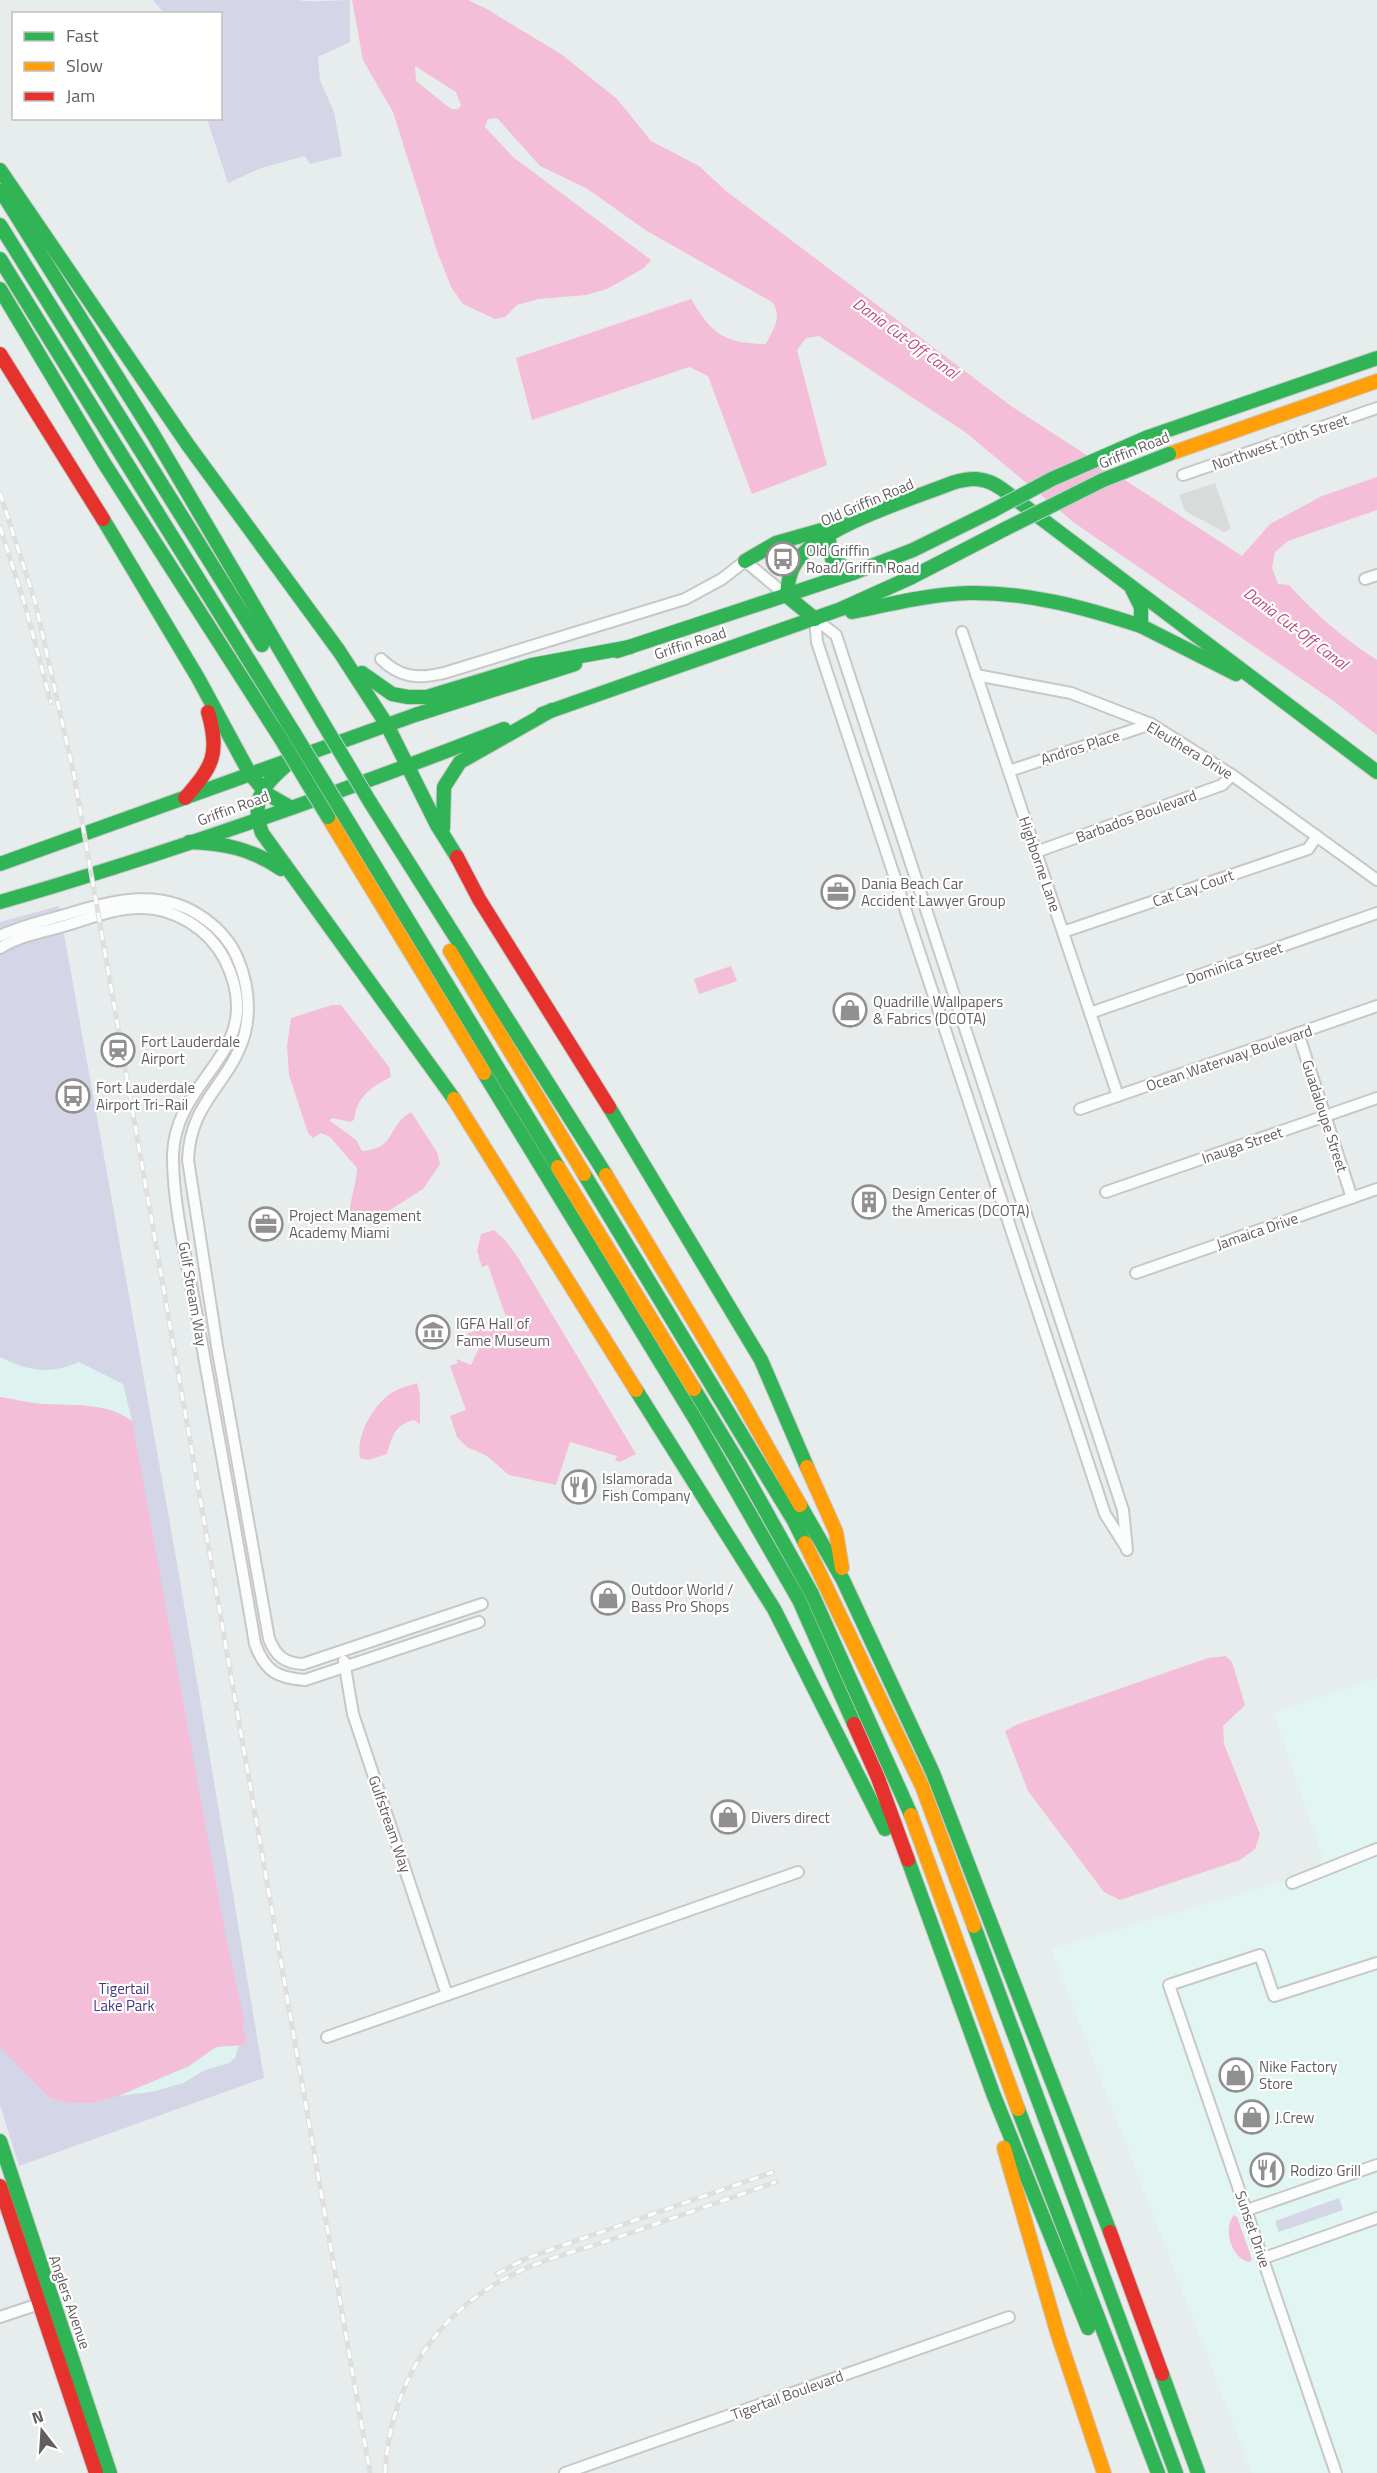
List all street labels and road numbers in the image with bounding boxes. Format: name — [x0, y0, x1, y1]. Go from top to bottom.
street label: Northwest 10th Street — [1209, 408, 1352, 476]
street label: Griffin Road — [1095, 425, 1173, 475]
street label: Old Griffin Road — [817, 472, 917, 532]
street label: Griffin Road — [651, 621, 729, 665]
street label: Eleuthera Drive — [1142, 715, 1238, 785]
street label: Andros Place — [1037, 723, 1123, 771]
street label: Barbados Boulevard — [1072, 783, 1200, 849]
street label: Griffin Road — [194, 784, 272, 832]
street label: Highborne Lane — [1013, 813, 1067, 915]
street label: Cat Cay Court — [1149, 863, 1237, 913]
street label: Dominica Street — [1183, 935, 1286, 990]
street label: Ocean Waterway Boulevard — [1143, 1019, 1315, 1097]
street label: Guadaloupe Street — [1296, 1057, 1354, 1176]
street label: Inauga Street — [1198, 1120, 1286, 1170]
street label: Jamaica Drive — [1213, 1206, 1301, 1256]
street label: Gulf Stream Way — [172, 1240, 214, 1348]
street label: Gulfstream Way — [363, 1772, 417, 1876]
street label: Sunset Drive — [1229, 2187, 1277, 2271]
street label: Anglers Avenue — [43, 2252, 97, 2352]
street label: Tigertail Boulevard — [728, 2364, 846, 2426]

